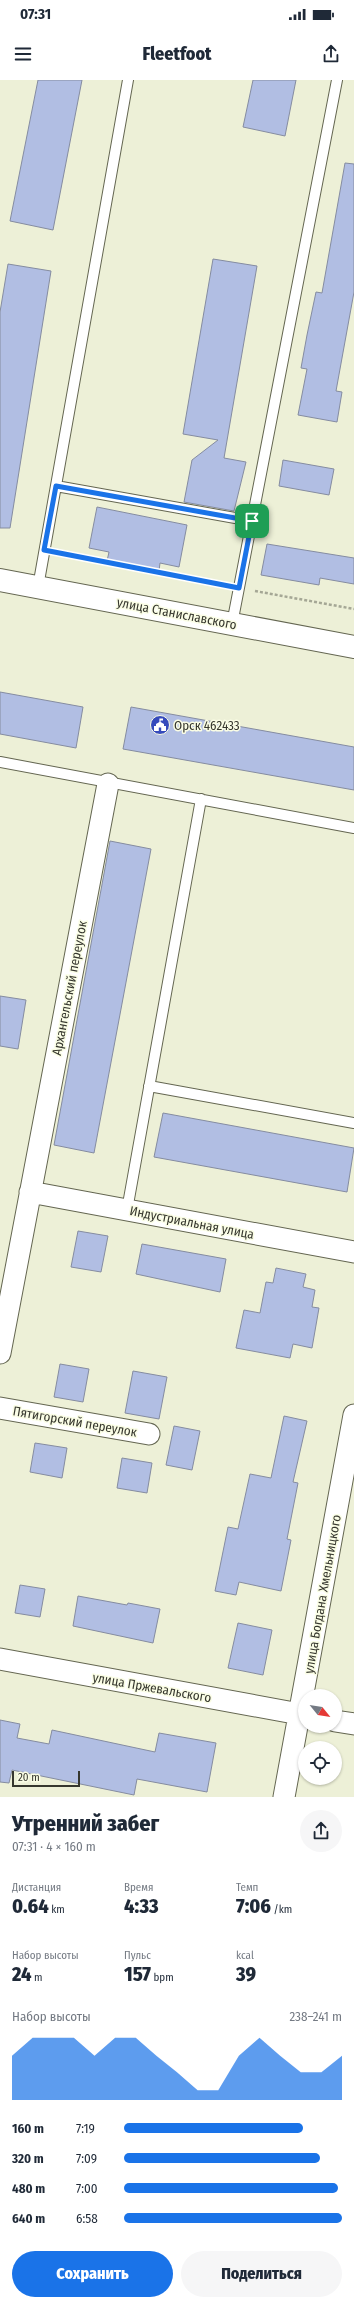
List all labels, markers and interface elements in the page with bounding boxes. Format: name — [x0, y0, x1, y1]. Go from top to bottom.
text: 07:31 — [20, 5, 51, 23]
icon: menu — [12, 43, 34, 65]
text: Fleetfoot — [142, 43, 212, 65]
icon: share — [320, 43, 342, 65]
pin — [235, 504, 269, 538]
icon: arrive — [241, 510, 263, 532]
street label: улица Станиславского — [116, 595, 238, 632]
public building icon: Орск 462433 — [149, 714, 171, 736]
place label: Орск 462433 — [174, 718, 240, 733]
street label: Архангельский переулок — [49, 920, 90, 1057]
street label: Индустриальная улица — [128, 1203, 255, 1242]
street label: Пятигорский переулок — [12, 1403, 138, 1440]
street label: улица Богдана Хмельницкого — [301, 1513, 344, 1675]
street label: улица Пржевальского — [91, 1670, 213, 1705]
north arrow — [298, 1689, 342, 1733]
map controls — [298, 1689, 342, 1785]
button: locate — [298, 1741, 342, 1785]
scale bar — [12, 1769, 80, 1788]
text: 20 m — [18, 1771, 40, 1784]
text: Утренний забег — [12, 1810, 159, 1837]
button: share — [300, 1810, 342, 1852]
text: 07:31 · 4 × 160 m — [12, 1839, 96, 1854]
text: Дистанция — [12, 1881, 61, 1894]
text: Время — [124, 1881, 153, 1894]
text: Темп — [236, 1881, 258, 1894]
text: 0.64 — [12, 1894, 49, 1918]
text: 4:33 — [124, 1894, 159, 1918]
text: 7:06 — [236, 1894, 271, 1918]
text: km — [49, 1903, 65, 1916]
text: /km — [271, 1903, 292, 1916]
text: Набор высоты — [12, 1949, 79, 1962]
text: Пульс — [124, 1949, 151, 1962]
text: kcal — [236, 1949, 254, 1962]
text: 24 — [12, 1962, 32, 1986]
text: 157 — [124, 1962, 151, 1986]
text: 39 — [236, 1962, 256, 1986]
text: m — [32, 1971, 43, 1984]
text: bpm — [151, 1971, 174, 1984]
text: Набор высоты — [12, 2009, 91, 2024]
text: 238–241 m — [289, 2009, 342, 2024]
text: 160 m — [12, 2121, 44, 2136]
text: 7:19 — [76, 2121, 95, 2136]
text: 320 m — [12, 2151, 44, 2166]
text: 7:09 — [76, 2151, 97, 2166]
text: 480 m — [12, 2181, 45, 2196]
text: 7:00 — [76, 2181, 98, 2196]
text: 640 m — [12, 2211, 45, 2226]
text: 6:58 — [76, 2211, 98, 2226]
button: Сохранить — [12, 2251, 173, 2297]
button: Поделиться — [181, 2251, 342, 2297]

